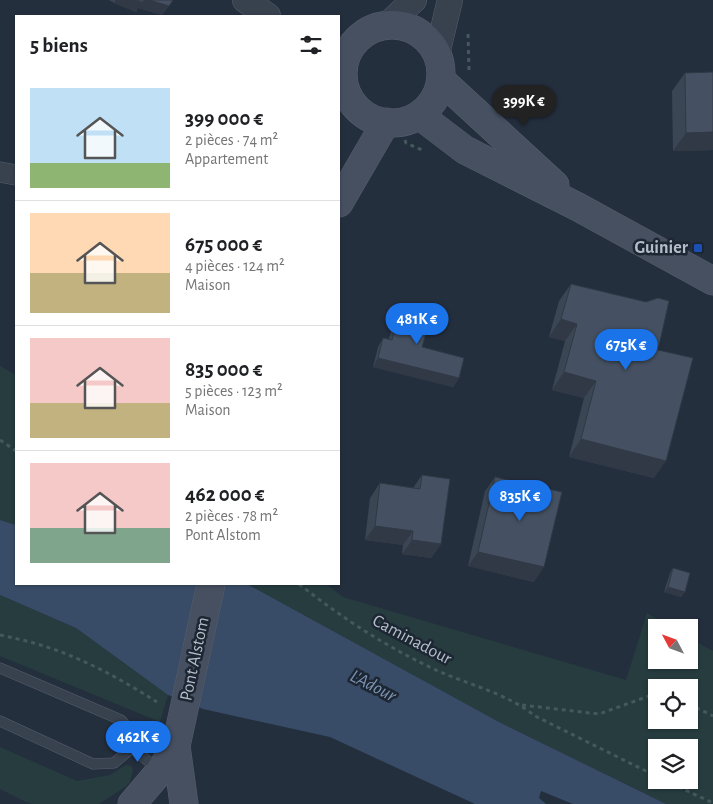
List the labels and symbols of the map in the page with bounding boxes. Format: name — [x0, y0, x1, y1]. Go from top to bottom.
pin: 399K € — [483, 84, 565, 127]
place label: Guinier — [634, 239, 689, 257]
marker: Guinier — [692, 242, 704, 254]
pin: 481K € — [376, 302, 458, 345]
pin: 675K € — [585, 328, 667, 371]
pin: 835K € — [479, 480, 561, 522]
street label: Caminadour — [369, 612, 455, 668]
street label: Pont Alstom — [177, 615, 213, 703]
north arrow — [648, 619, 698, 669]
water label: L'Adour — [347, 666, 400, 706]
pin: 462K € — [97, 720, 179, 763]

